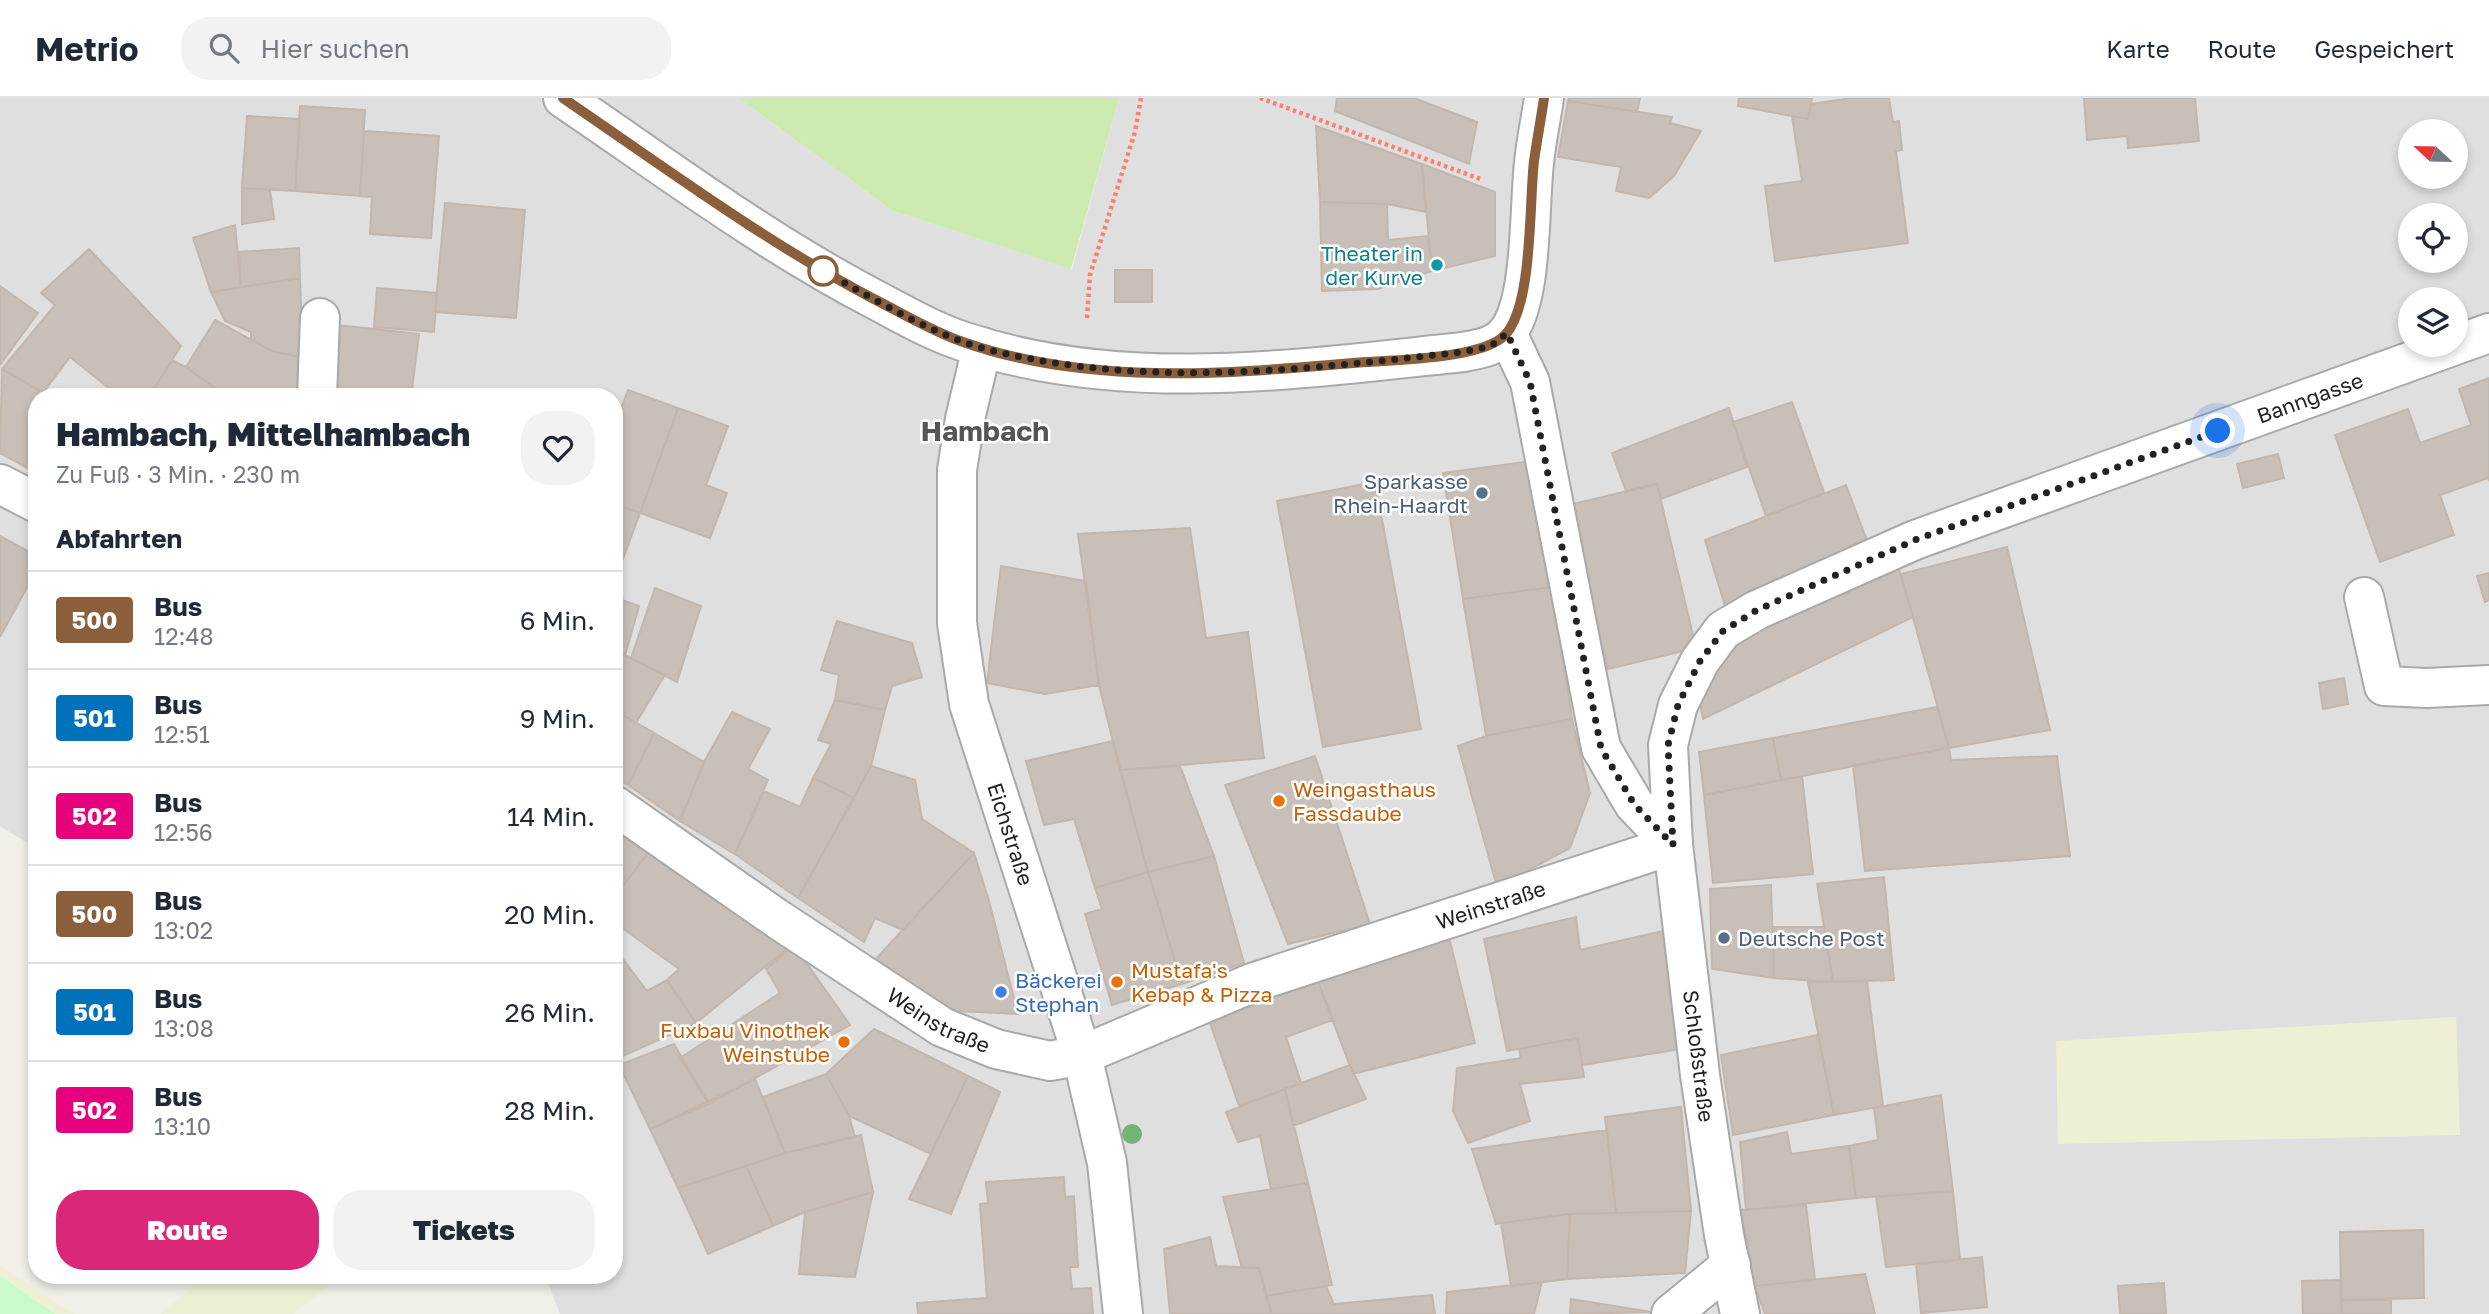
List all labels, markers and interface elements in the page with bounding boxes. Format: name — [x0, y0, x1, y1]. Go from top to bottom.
search box — [181, 17, 671, 80]
text: Metrio — [35, 29, 139, 68]
icon: search — [205, 29, 243, 67]
text: Hier suchen — [261, 33, 410, 64]
text: Karte — [2106, 34, 2170, 63]
text: Route — [2208, 34, 2276, 63]
text: Gespeichert — [2314, 34, 2454, 63]
north arrow — [2398, 119, 2468, 189]
map controls — [2398, 119, 2468, 357]
button: locate — [2398, 203, 2468, 273]
place label: Theater in der Kurve — [1321, 240, 1423, 290]
unlabelled marker — [808, 256, 838, 286]
marker: Theater in der Kurve — [1429, 257, 1445, 273]
button: layers — [2398, 287, 2468, 357]
street label: Banngasse — [2253, 367, 2366, 429]
button: heart — [521, 411, 595, 485]
your location — [2200, 413, 2235, 448]
text: Hambach, Mittelhambach — [56, 414, 470, 453]
district label: Hambach — [921, 414, 1049, 447]
text: Zu Fuß · 3 Min. · 230 m — [56, 460, 300, 488]
place label: Sparkasse Rhein-Haardt — [1333, 468, 1468, 518]
marker: Sparkasse Rhein-Haardt — [1474, 485, 1490, 501]
text: Abfahrten — [56, 523, 182, 554]
text: Bus — [154, 591, 202, 622]
text: 500 — [72, 605, 117, 634]
text: 6 Min. — [520, 605, 595, 636]
text: 12:48 — [154, 622, 213, 650]
text: Bus — [154, 689, 202, 720]
text: 501 — [73, 703, 116, 732]
text: 9 Min. — [520, 703, 595, 734]
text: 12:51 — [154, 720, 210, 748]
place label: Weingasthaus Fassdaube — [1293, 776, 1436, 826]
street label: Eichstraße — [982, 779, 1040, 889]
text: Bus — [154, 787, 202, 818]
marker: Weingasthaus Fassdaube — [1271, 793, 1287, 809]
text: 502 — [72, 801, 117, 830]
text: 14 Min. — [507, 801, 595, 832]
text: 12:56 — [154, 818, 213, 846]
street label: Weinstraße — [1432, 875, 1549, 935]
text: Bus — [154, 885, 202, 916]
text: 500 — [72, 899, 117, 928]
text: 20 Min. — [504, 899, 595, 930]
text: 13:02 — [154, 916, 213, 944]
place label: Deutsche Post — [1738, 925, 1885, 951]
marker: Deutsche Post — [1716, 930, 1732, 946]
place label: Mustafa's Kebap & Pizza — [1131, 957, 1272, 1007]
place label: Bäckerei Stephan — [1015, 967, 1102, 1017]
marker: Mustafa's Kebap & Pizza — [1109, 974, 1125, 990]
street label: Weinstraße — [882, 982, 994, 1058]
text: Bus — [154, 983, 202, 1014]
marker: Bäckerei Stephan — [993, 984, 1009, 1000]
street label: Schloßstraße — [1678, 988, 1720, 1124]
text: 501 — [73, 997, 116, 1026]
text: 26 Min. — [505, 997, 595, 1028]
text: 13:08 — [154, 1014, 214, 1042]
place label: Fuxbau Vinothek Weinstube — [660, 1017, 830, 1067]
marker: Fuxbau Vinothek Weinstube — [836, 1034, 852, 1050]
text: Bus — [154, 1081, 202, 1112]
text: 502 — [72, 1095, 117, 1124]
text: 28 Min. — [504, 1095, 595, 1126]
text: 13:10 — [154, 1112, 211, 1140]
button: Route — [56, 1190, 319, 1270]
button: Tickets — [333, 1190, 595, 1270]

